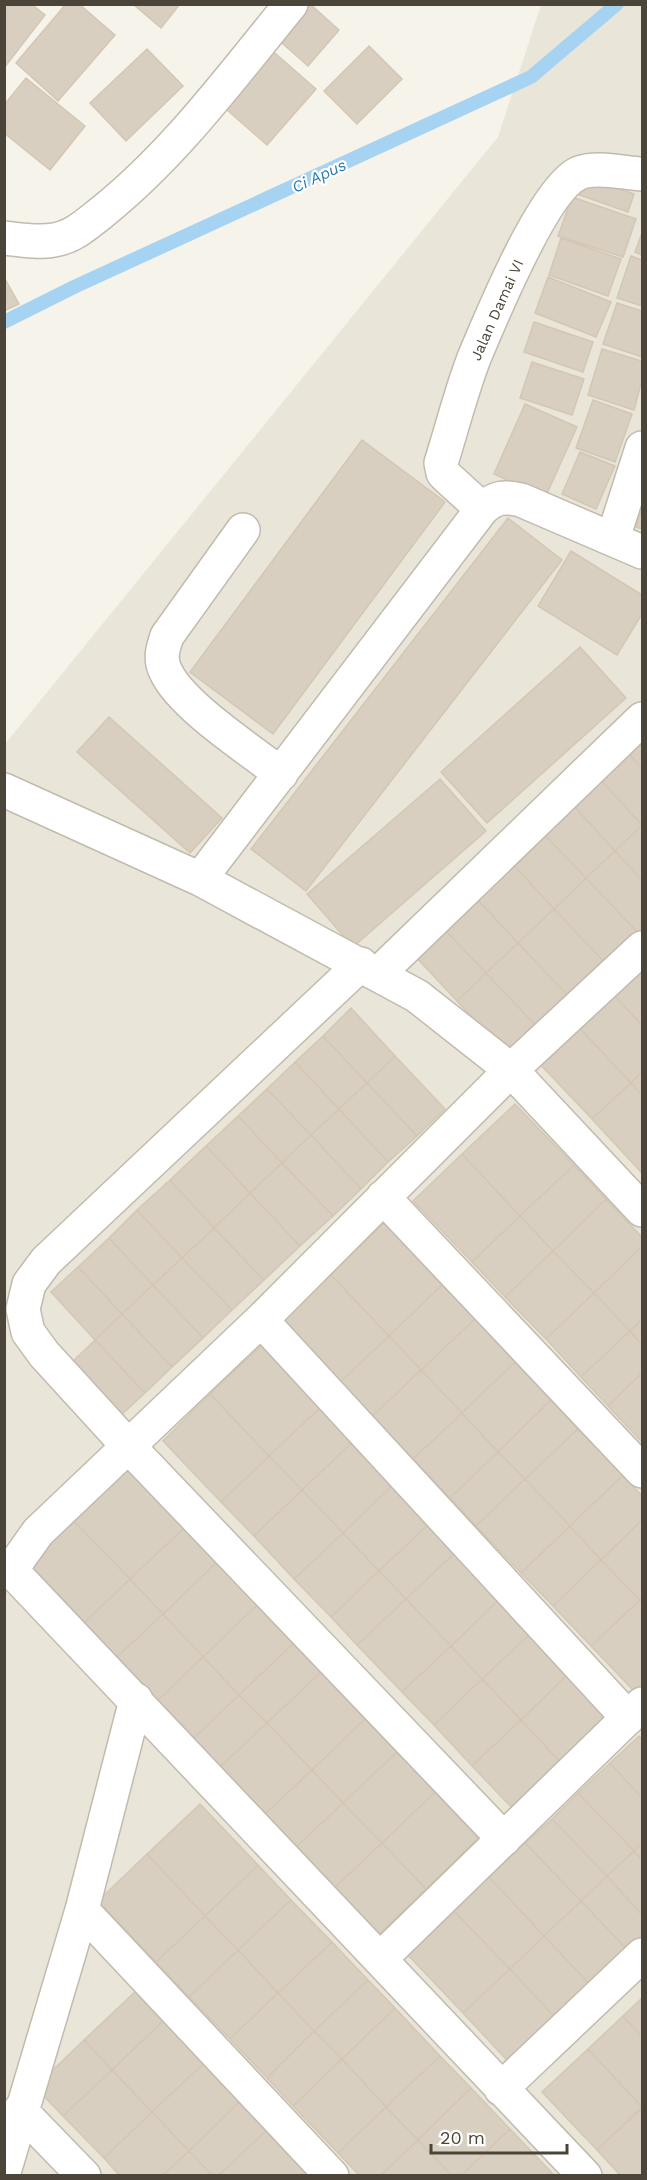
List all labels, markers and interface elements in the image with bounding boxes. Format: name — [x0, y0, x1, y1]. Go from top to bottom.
water label: Ci Apus — [289, 155, 349, 197]
street label: Jalan Damai VI — [467, 257, 527, 363]
scale bar — [431, 2117, 568, 2155]
text: 20 m — [440, 2127, 485, 2148]

